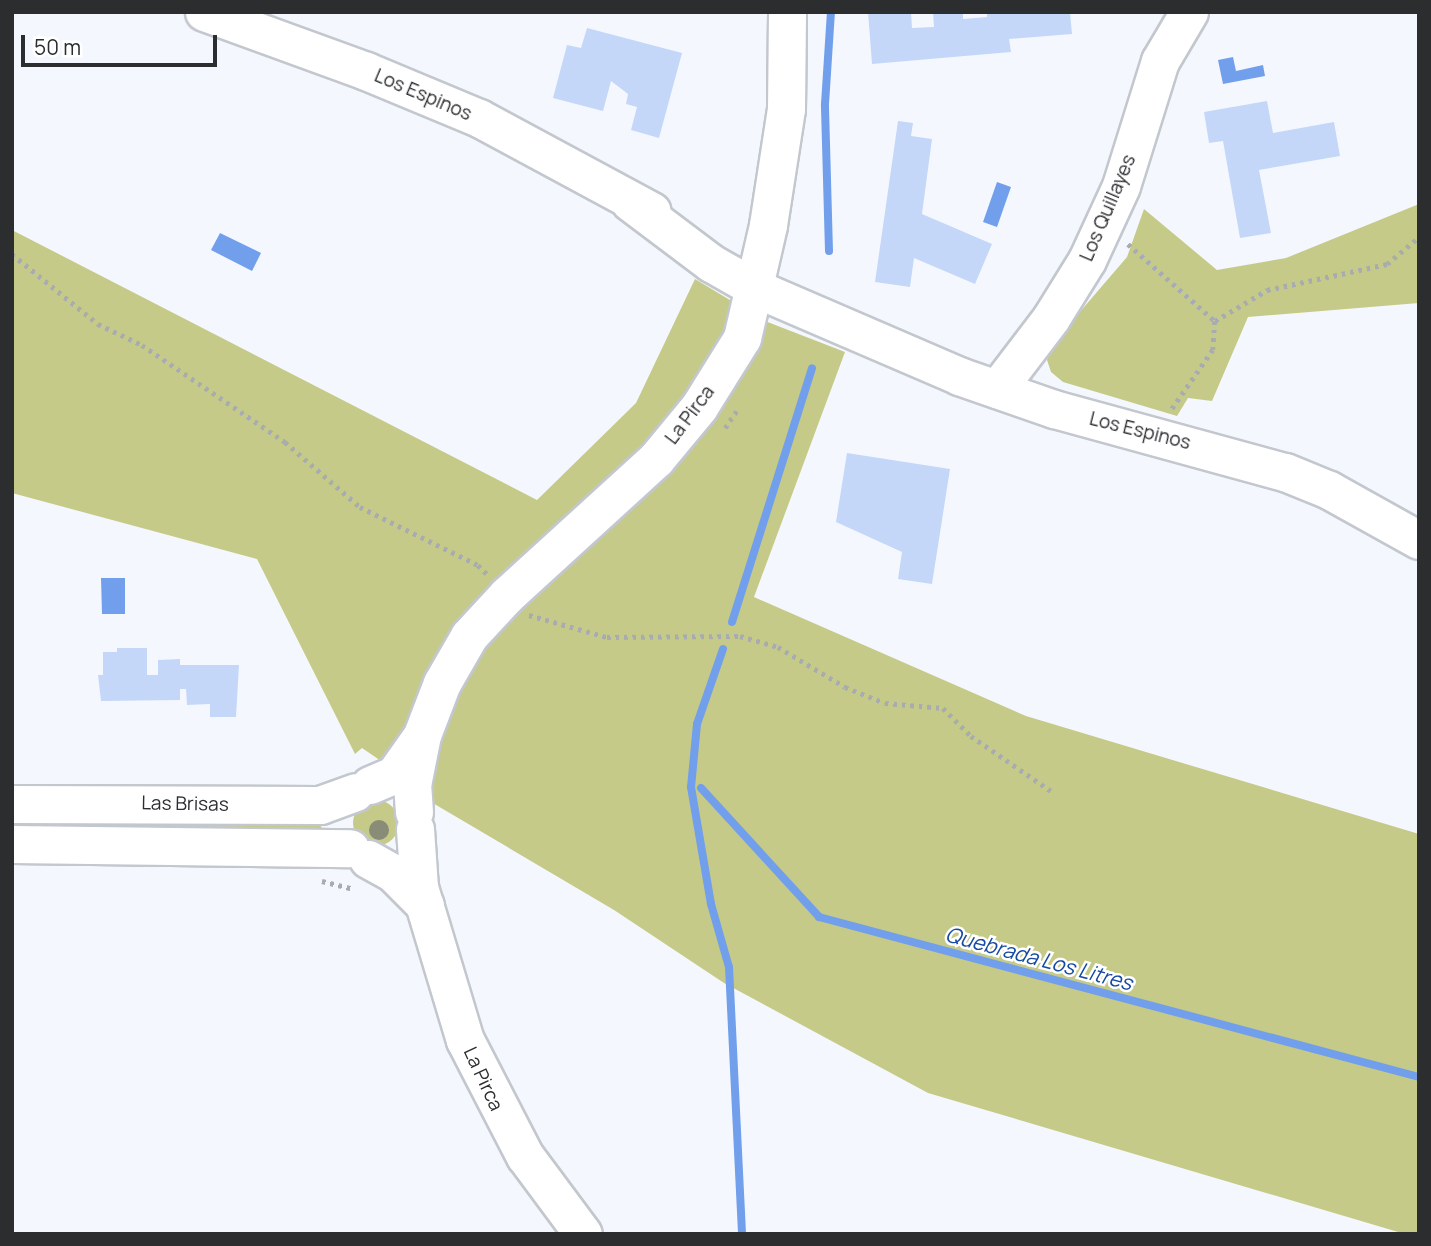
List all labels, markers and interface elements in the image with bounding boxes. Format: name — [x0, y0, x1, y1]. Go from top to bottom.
scale bar — [24, 21, 220, 65]
text: 50 m — [34, 33, 81, 61]
street label: Los Espinos — [371, 64, 475, 126]
street label: Los Quillayes — [1075, 151, 1141, 265]
street label: La Pirca — [661, 381, 719, 449]
street label: Los Espinos — [1087, 407, 1193, 455]
street label: Las Brisas — [141, 792, 229, 816]
water label: Quebrada Los Litres — [943, 921, 1135, 995]
street label: La Pirca — [458, 1044, 508, 1114]

